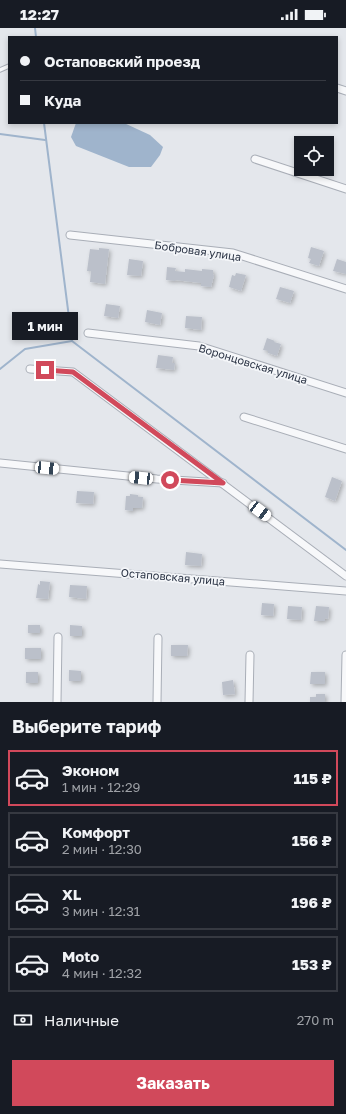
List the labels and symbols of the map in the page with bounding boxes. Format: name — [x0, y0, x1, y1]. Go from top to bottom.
street label: Бобровая улица — [154, 238, 242, 263]
callout: 1 мин — [12, 312, 78, 340]
street label: Воронцовская улица — [197, 341, 309, 386]
route end — [36, 361, 54, 379]
car — [34, 461, 60, 475]
car — [128, 471, 154, 485]
route start — [161, 471, 179, 489]
car — [247, 499, 273, 523]
street label: Остаповская улица — [120, 565, 226, 588]

